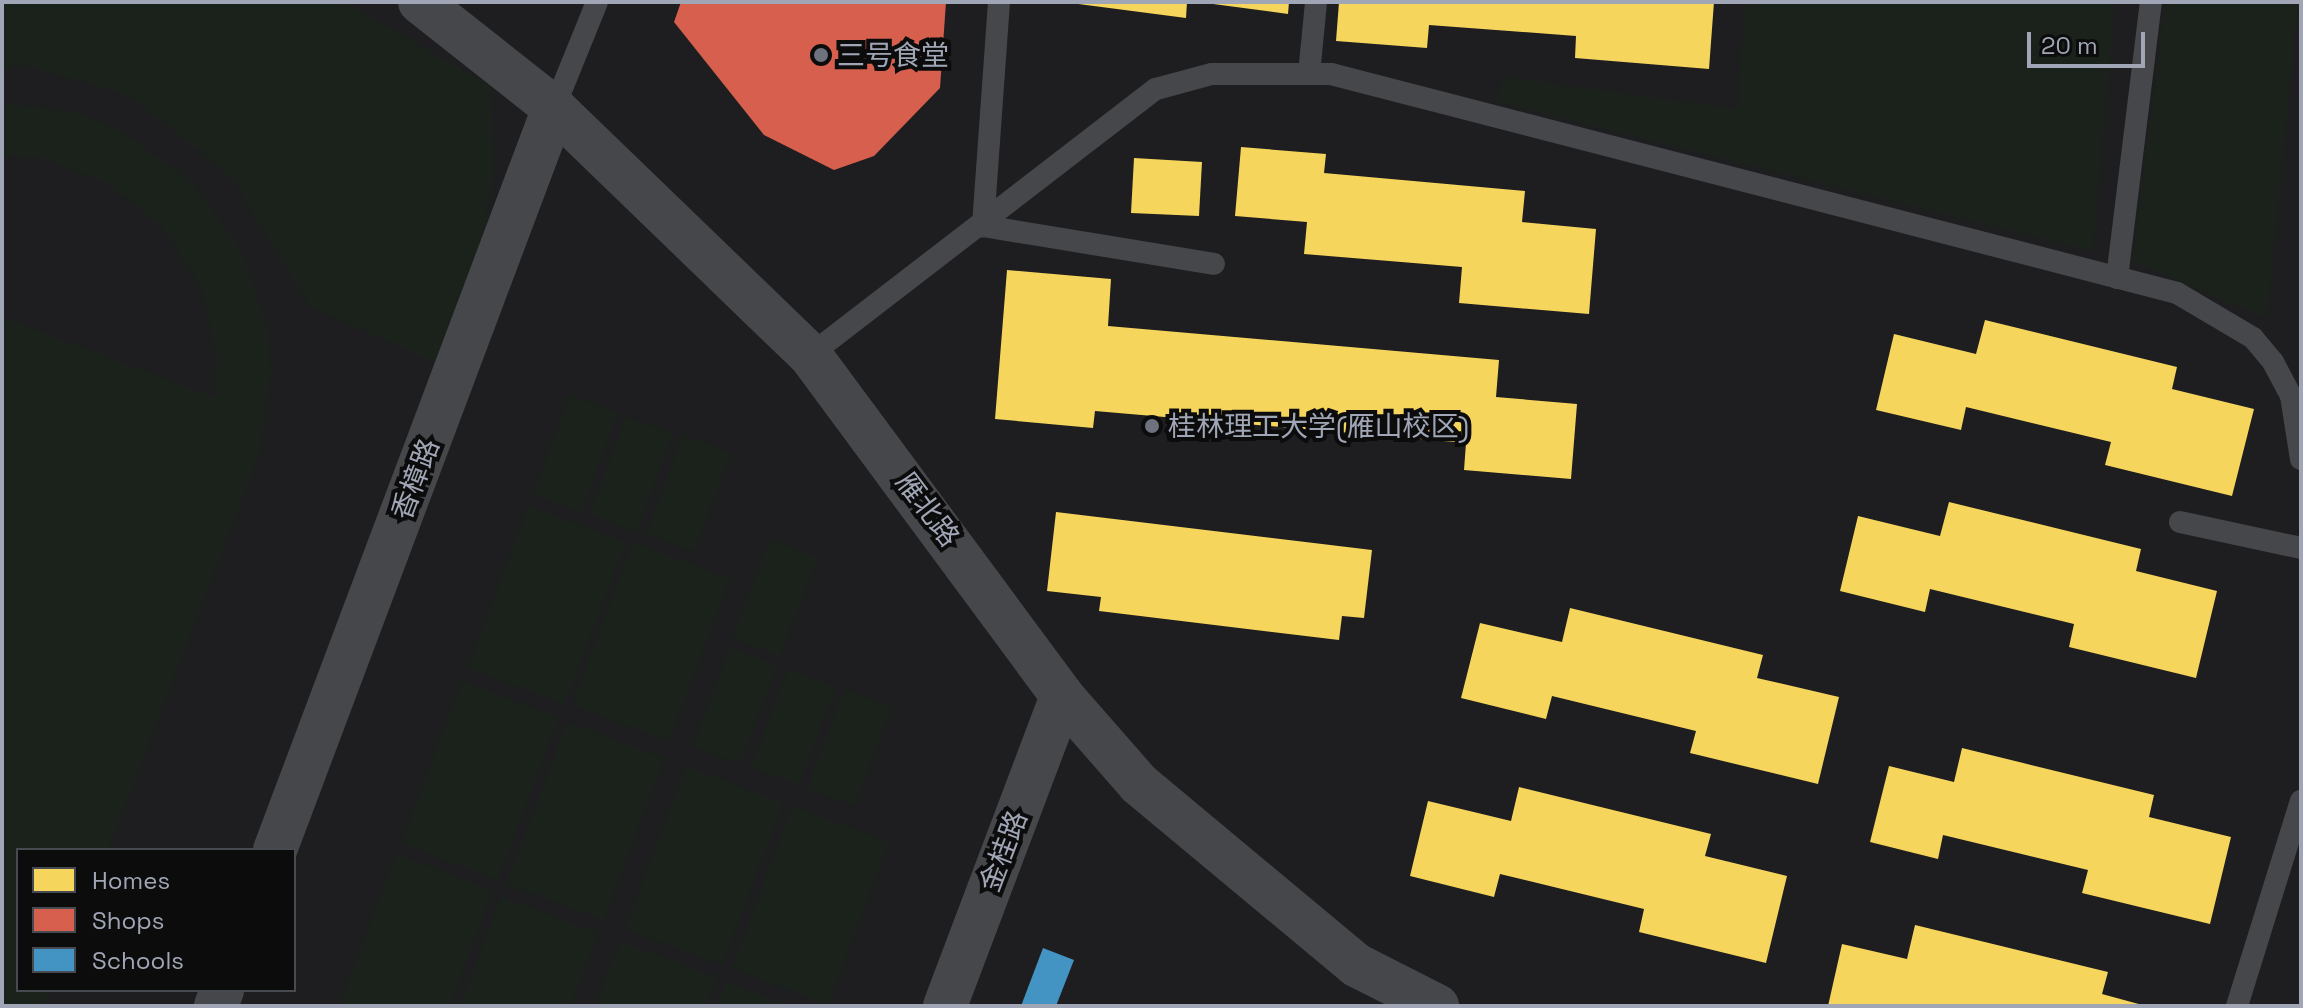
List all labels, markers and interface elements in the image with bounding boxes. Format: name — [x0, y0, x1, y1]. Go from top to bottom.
scale bar — [2031, 16, 2149, 66]
text: 20 m — [2041, 30, 2098, 61]
place label: 三号食堂 — [837, 38, 949, 72]
marker: 三号食堂 — [812, 46, 830, 64]
place label: 桂林理工大学(雁山校区) — [1168, 409, 1469, 443]
marker: 桂林理工大学(雁山校区) — [1143, 417, 1161, 435]
street label: 香樟路 — [384, 434, 446, 524]
street label: 雁北路 — [889, 465, 967, 553]
street label: 金桂路 — [972, 806, 1034, 896]
legend — [16, 848, 296, 992]
text: Homes — [92, 865, 170, 896]
text: Shops — [92, 905, 164, 936]
text: Schools — [92, 945, 184, 976]

